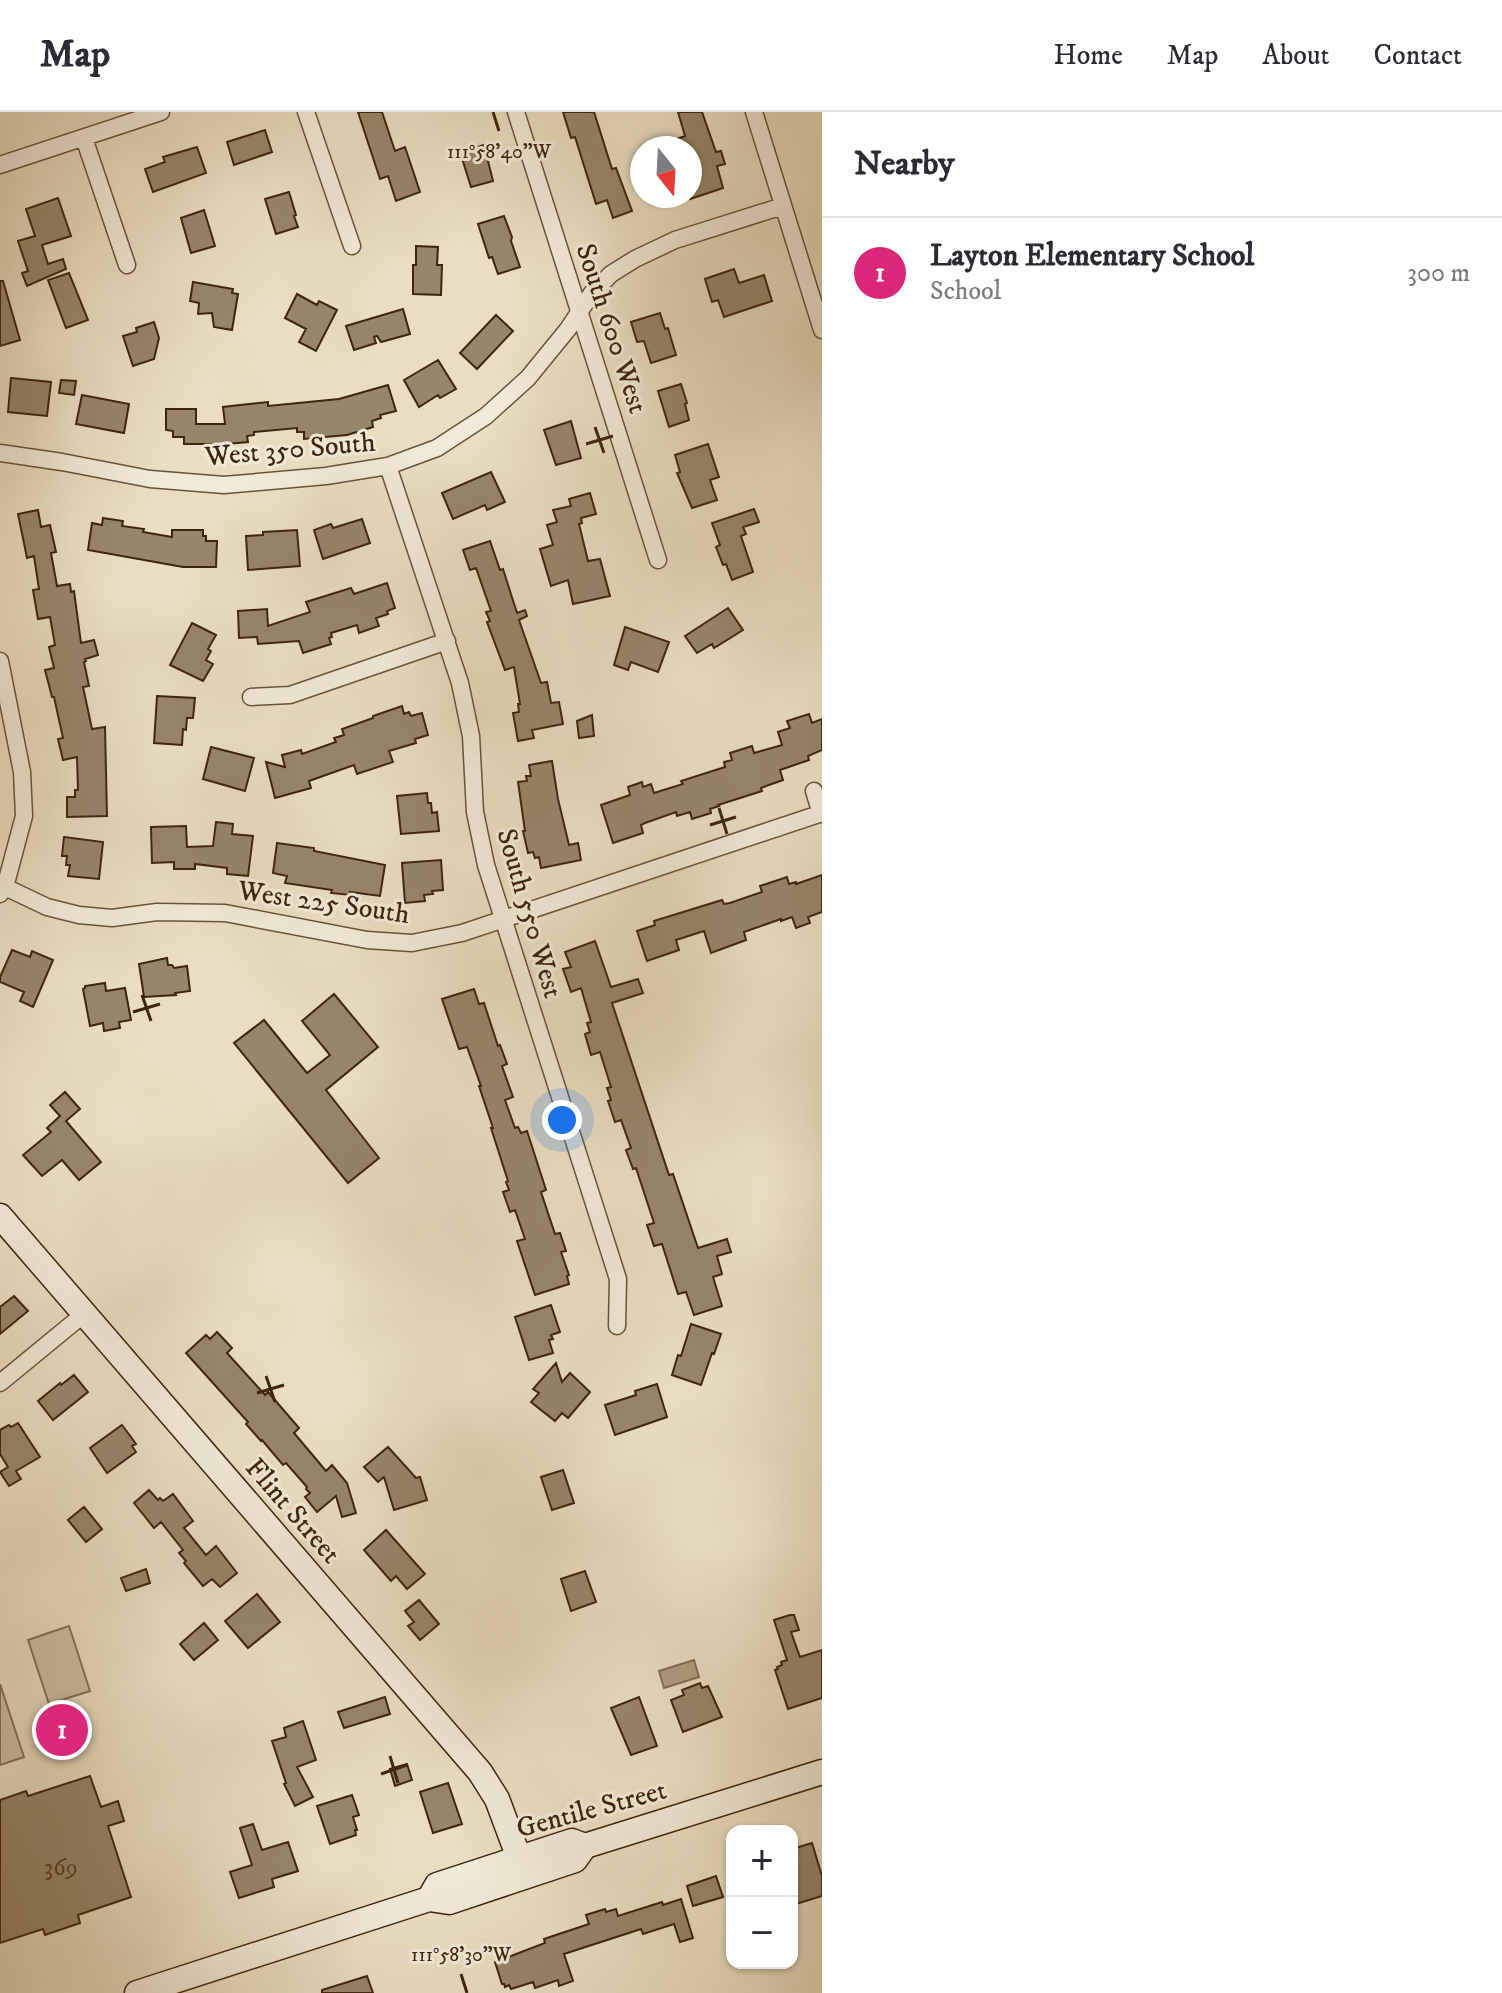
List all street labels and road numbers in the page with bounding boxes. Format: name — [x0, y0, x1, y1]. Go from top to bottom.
street label: South 600 West — [568, 239, 655, 418]
street label: West 350 South — [202, 425, 377, 474]
street label: South 550 West — [489, 825, 570, 1002]
street label: West 225 South — [235, 873, 412, 932]
street label: Flint Street — [238, 1451, 348, 1571]
street label: Gentile Street — [512, 1773, 670, 1846]

